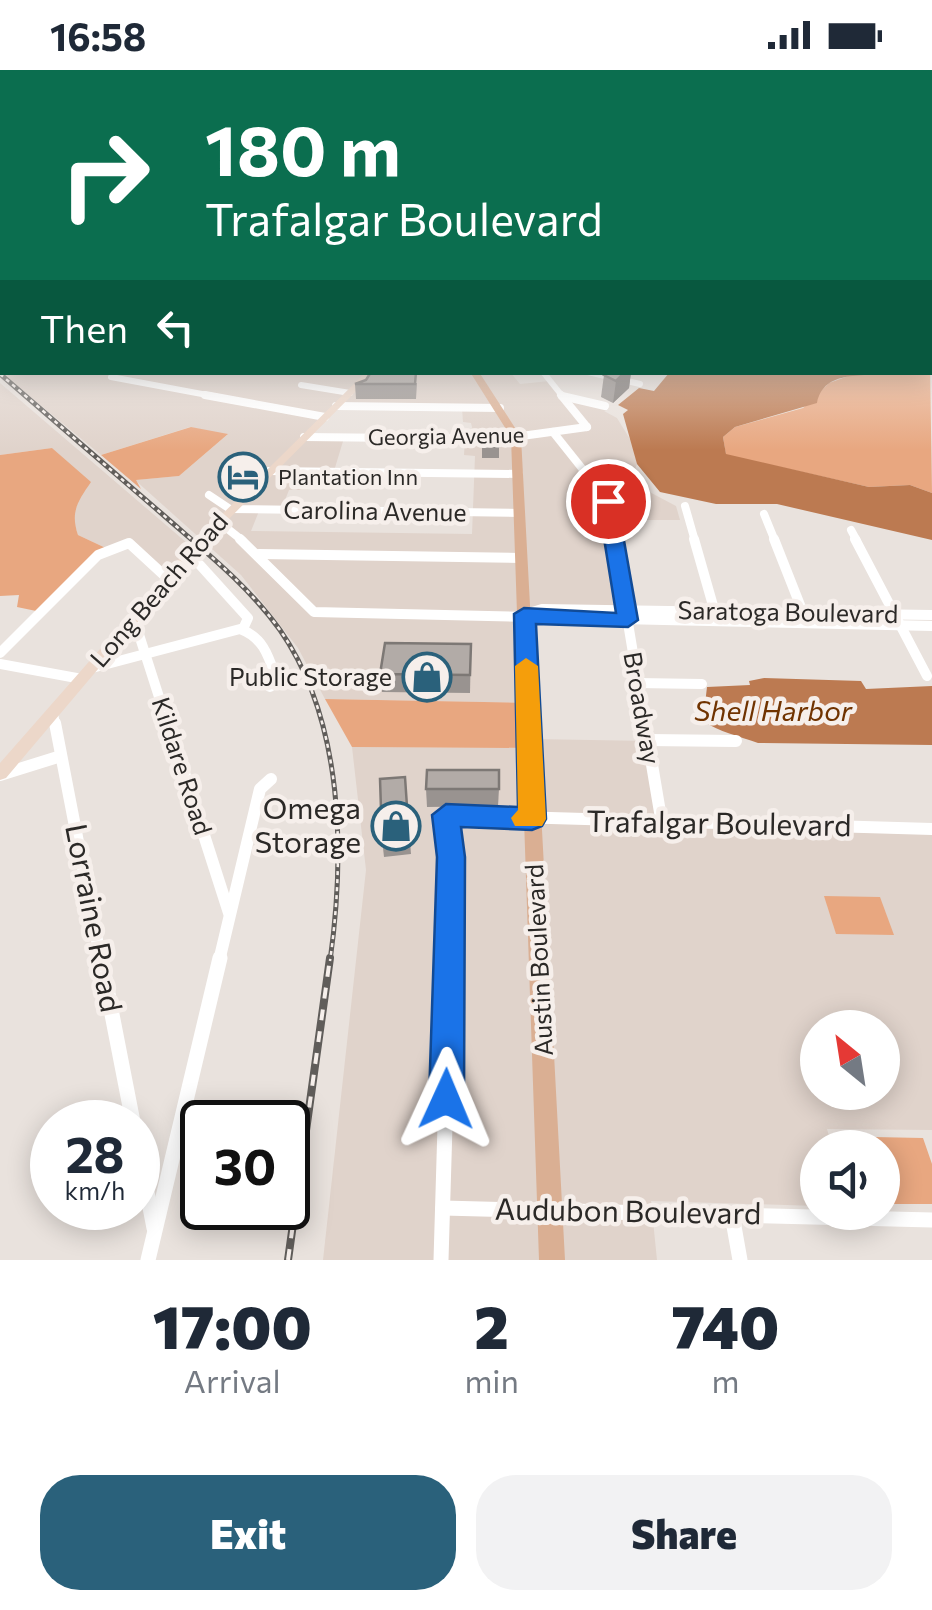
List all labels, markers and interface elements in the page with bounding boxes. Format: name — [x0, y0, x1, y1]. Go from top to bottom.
text: 16:58 — [50, 12, 146, 59]
text: 180 m — [205, 105, 401, 190]
icon: right — [40, 110, 170, 240]
text: Trafalgar Boulevard — [205, 190, 603, 245]
icon: left — [148, 300, 203, 355]
text: Then — [40, 304, 128, 351]
street label: Georgia Avenue — [368, 421, 524, 450]
hotel icon: Plantation Inn — [217, 451, 269, 503]
pin — [566, 459, 651, 544]
place label: Plantation Inn — [278, 463, 418, 490]
icon: arrive — [581, 474, 636, 529]
street label: Carolina Avenue — [283, 493, 467, 527]
street label: Long Beach Road — [83, 506, 233, 672]
street label: Saratoga Boulevard — [677, 594, 899, 628]
street label: Broadway — [618, 649, 668, 766]
shop icon: Public Storage — [401, 651, 453, 703]
place label: Public Storage — [229, 661, 392, 691]
street label: Kildare Road — [147, 693, 219, 838]
water label: Shell Harbor — [694, 693, 853, 727]
place label: Omega Storage — [255, 788, 361, 859]
shop icon: Omega Storage — [370, 800, 422, 852]
street label: Trafalgar Boulevard — [586, 801, 852, 842]
street label: Lorraine Road — [59, 820, 132, 1015]
street label: Austin Boulevard — [518, 863, 558, 1057]
north arrow — [800, 1010, 900, 1110]
map controls — [800, 1010, 900, 1230]
position arrow — [394, 1047, 498, 1151]
speed limit sign: 30 — [180, 1100, 310, 1230]
text: 28 — [65, 1122, 125, 1183]
button: sound — [800, 1130, 900, 1230]
text: km/h — [65, 1175, 125, 1205]
street label: Audubon Boulevard — [494, 1189, 762, 1230]
text: 17:00 — [153, 1288, 312, 1361]
text: 2 — [474, 1288, 509, 1361]
text: 740 — [672, 1288, 779, 1361]
text: Arrival — [184, 1360, 281, 1400]
text: min — [464, 1360, 519, 1400]
text: m — [711, 1360, 739, 1400]
button: Exit — [40, 1475, 456, 1590]
button: Share — [476, 1475, 892, 1590]

